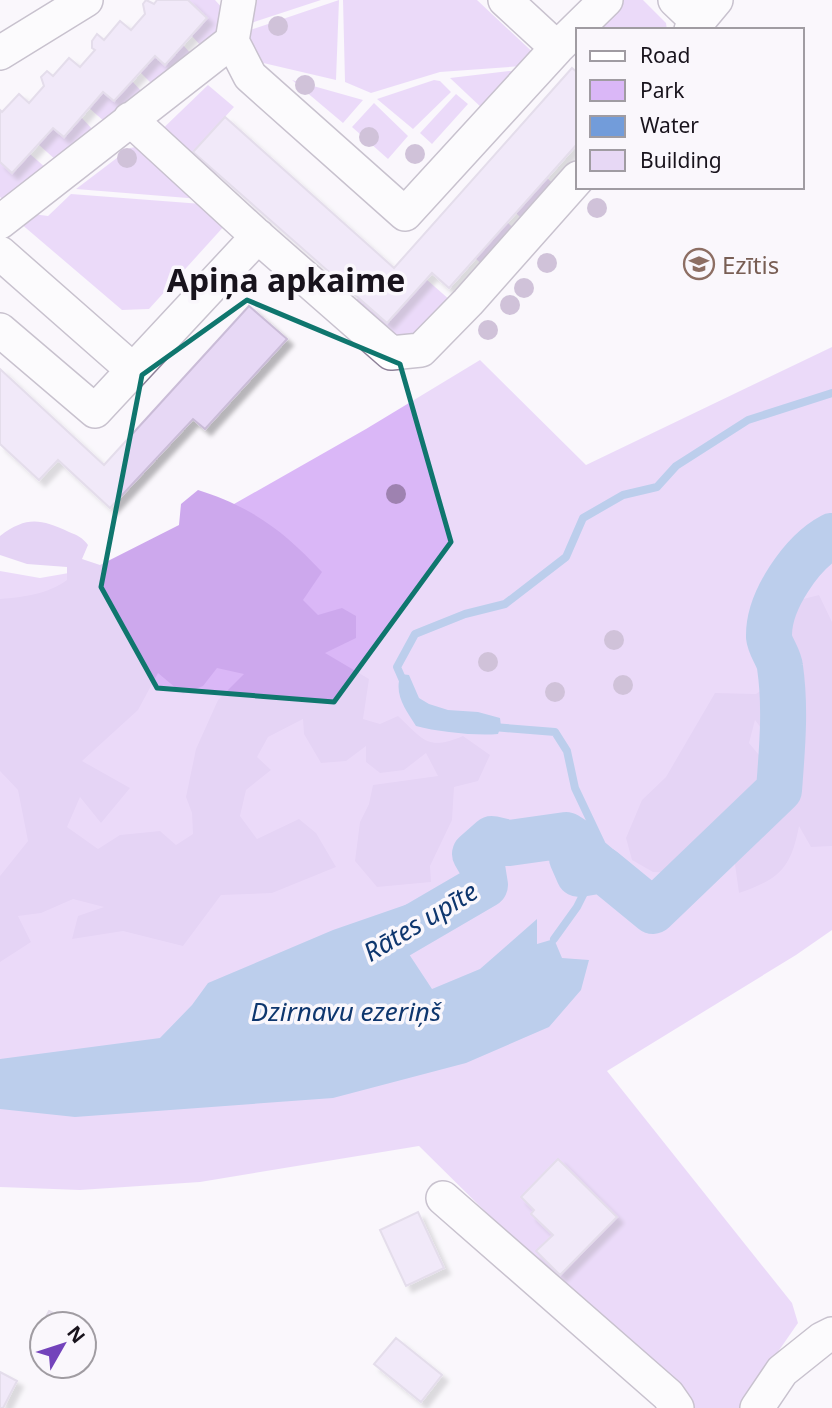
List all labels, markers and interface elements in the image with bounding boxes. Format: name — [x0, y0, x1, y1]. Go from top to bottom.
legend — [576, 28, 804, 189]
text: Road — [640, 41, 690, 69]
text: Park — [640, 76, 685, 104]
text: Water — [640, 111, 699, 139]
text: Building — [640, 146, 722, 174]
school or university icon: Ezītis — [682, 247, 716, 281]
place label: Ezītis — [722, 248, 779, 281]
district label: Apiņa apkaime — [167, 258, 405, 301]
water label: Rātes upīte — [356, 873, 484, 969]
water label: Dzirnavu ezeriņš — [251, 993, 442, 1029]
north arrow — [28, 1310, 98, 1380]
text: N — [61, 1320, 91, 1348]

